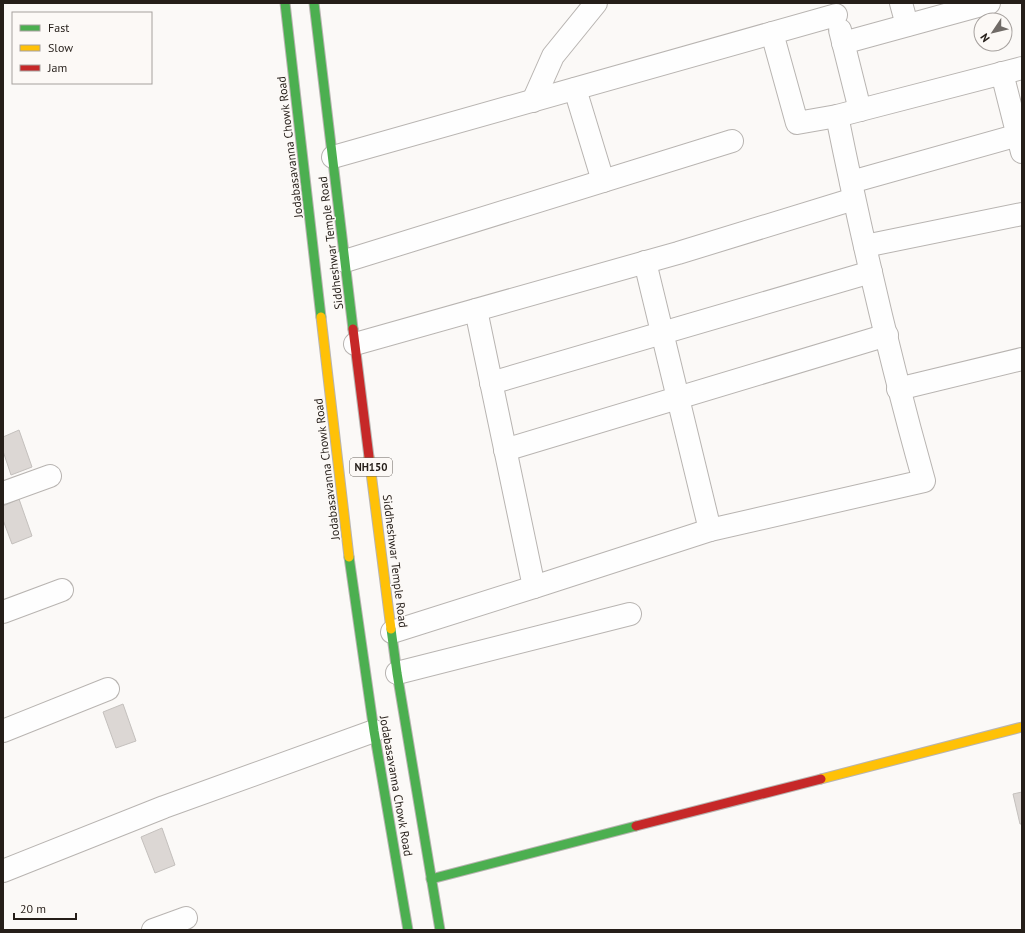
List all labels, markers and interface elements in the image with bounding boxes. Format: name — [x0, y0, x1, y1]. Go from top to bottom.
legend — [12, 12, 152, 84]
north arrow — [973, 12, 1013, 52]
text: Fast — [48, 20, 69, 35]
text: N — [977, 31, 993, 45]
text: Slow — [48, 40, 73, 55]
text: Jam — [47, 60, 67, 75]
street label: Jodabasavanna Chowk Road — [273, 76, 306, 220]
street label: Siddheshwar Temple Road — [315, 176, 346, 311]
street label: Jodabasavanna Chowk Road — [310, 398, 343, 542]
road number: NH150 — [350, 458, 392, 476]
street label: Siddheshwar Temple Road — [380, 493, 411, 628]
street label: Jodabasavanna Chowk Road — [377, 714, 416, 857]
scale bar — [14, 895, 76, 921]
text: 20 m — [20, 901, 46, 916]

